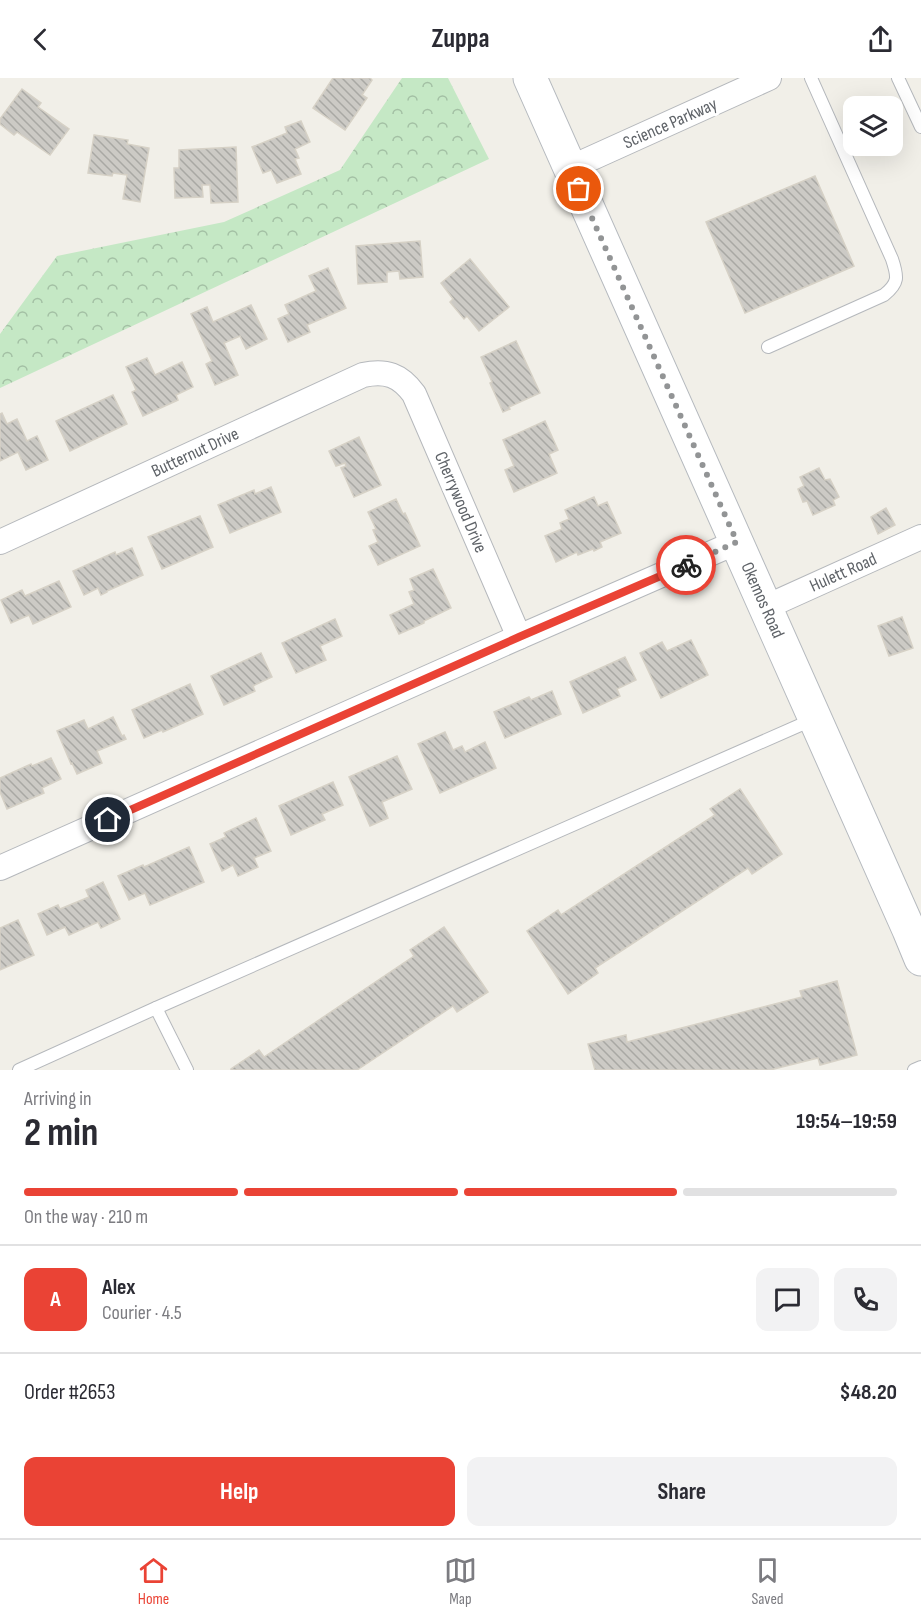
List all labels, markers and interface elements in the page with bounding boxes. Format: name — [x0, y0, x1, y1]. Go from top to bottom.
icon: back — [24, 23, 57, 56]
text: Zuppa — [432, 23, 489, 55]
icon: share — [864, 23, 897, 56]
street label: Science Parkway — [620, 93, 720, 153]
map controls — [843, 96, 903, 156]
button: layers — [843, 96, 903, 156]
pin — [553, 163, 604, 214]
icon: bag — [562, 172, 595, 205]
street label: Butternut Drive — [148, 423, 242, 482]
street label: Cherrywood Drive — [430, 448, 491, 556]
courier — [656, 535, 716, 595]
street label: Hulett Road — [806, 548, 880, 596]
icon: bike — [670, 549, 703, 582]
street label: Okemos Road — [736, 559, 789, 641]
pin — [82, 794, 133, 845]
icon: home — [91, 803, 124, 836]
text: Arriving in — [24, 1087, 92, 1111]
text: 19:54–19:59 — [796, 1108, 897, 1135]
text: 2 min — [24, 1110, 98, 1157]
text: On the way · 210 m — [24, 1205, 148, 1229]
button: chat — [756, 1268, 819, 1331]
button: phone — [834, 1268, 897, 1331]
text: Alex — [102, 1274, 135, 1301]
text: A — [50, 1286, 61, 1313]
text: Courier · 4.5 — [102, 1301, 182, 1325]
text: Order #2653 — [24, 1379, 115, 1406]
text: $48.20 — [840, 1379, 897, 1406]
button: Help — [24, 1457, 455, 1526]
button: Share — [467, 1457, 897, 1526]
tab: Home — [137, 1554, 170, 1609]
tab: Map — [444, 1554, 477, 1609]
tab: Saved — [751, 1554, 784, 1609]

